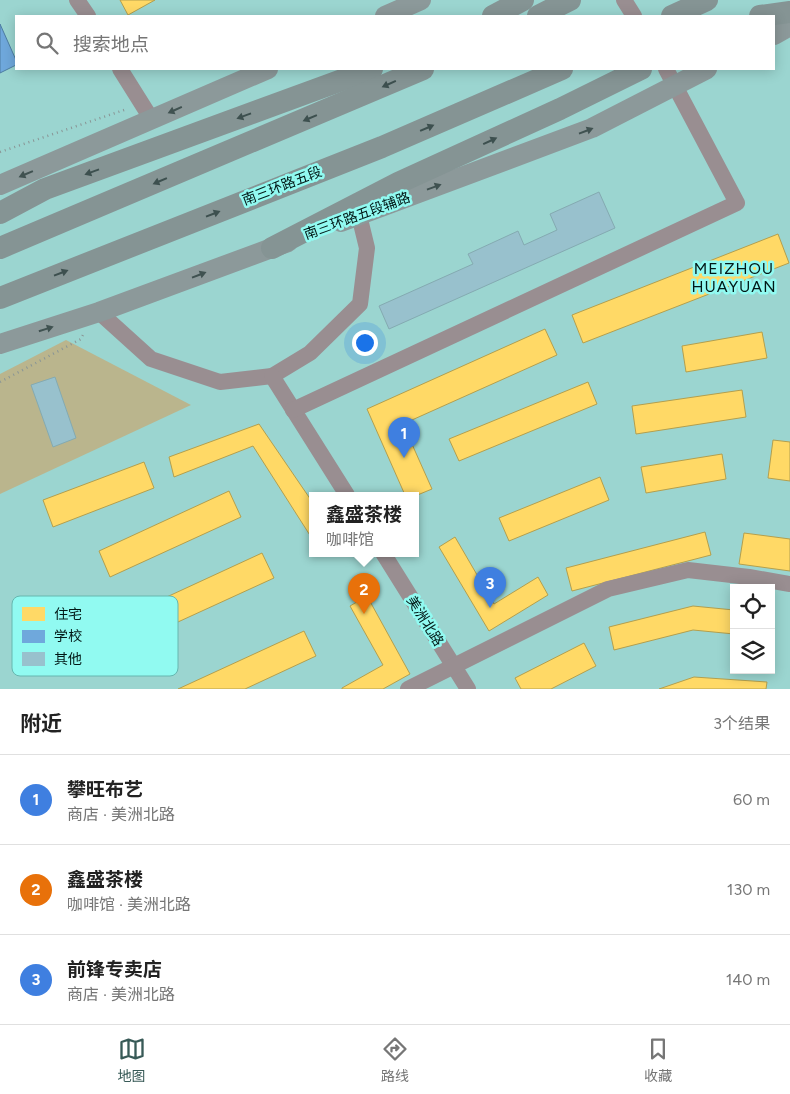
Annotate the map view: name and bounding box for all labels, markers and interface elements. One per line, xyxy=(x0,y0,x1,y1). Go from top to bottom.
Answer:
search box xyxy=(15,15,775,70)
icon: search xyxy=(33,29,61,57)
text: 搜索地点 xyxy=(73,33,149,56)
one-way arrow xyxy=(382,80,396,88)
one-way arrow xyxy=(168,106,182,114)
one-way arrow xyxy=(237,113,252,120)
one-way arrow xyxy=(303,114,317,122)
one-way arrow xyxy=(420,123,434,131)
one-way arrow xyxy=(579,126,593,134)
one-way arrow xyxy=(483,136,497,144)
street label: 南三环路五段 xyxy=(240,163,324,209)
one-way arrow xyxy=(84,168,99,176)
one-way arrow xyxy=(19,170,33,178)
one-way arrow xyxy=(153,177,167,185)
one-way arrow xyxy=(426,183,441,190)
street label: 南三环路五段辅路 xyxy=(301,189,413,243)
one-way arrow xyxy=(205,209,220,217)
district label: MEIZHOU HUAYUAN xyxy=(691,259,777,296)
one-way arrow xyxy=(54,269,69,277)
one-way arrow xyxy=(192,271,207,278)
one-way arrow xyxy=(39,325,54,333)
your location xyxy=(352,330,378,356)
pin: 1 xyxy=(388,417,420,458)
popup xyxy=(309,492,419,557)
text: 鑫盛茶楼 xyxy=(326,503,402,526)
text: 咖啡馆 xyxy=(326,530,374,549)
pin: 3 xyxy=(474,567,506,608)
pin: 2 xyxy=(348,573,380,614)
map controls xyxy=(730,584,775,674)
button: locate xyxy=(730,584,775,629)
street label: 美洲北路 xyxy=(403,593,447,649)
legend xyxy=(12,596,178,676)
text: 住宅 xyxy=(54,606,82,623)
text: 学校 xyxy=(54,628,82,645)
button: layers xyxy=(730,629,775,674)
text: 其他 xyxy=(54,651,82,668)
text: 附近 xyxy=(20,711,62,736)
text: 3个结果 xyxy=(713,714,770,733)
text: 攀旺布艺 xyxy=(67,778,143,801)
text: 1 xyxy=(33,790,39,809)
text: 60 m xyxy=(733,790,770,809)
text: 商店 · 美洲北路 xyxy=(67,805,175,824)
text: 鑫盛茶楼 xyxy=(67,868,143,891)
text: 2 xyxy=(31,880,41,899)
text: 130 m xyxy=(727,880,770,899)
text: 咖啡馆 · 美洲北路 xyxy=(67,895,191,914)
text: 前锋专卖店 xyxy=(67,958,162,981)
text: 3 xyxy=(32,970,40,989)
text: 140 m xyxy=(726,970,770,989)
text: 商店 · 美洲北路 xyxy=(67,985,175,1004)
tab: 地图 xyxy=(118,1035,146,1085)
tab: 路线 xyxy=(381,1035,409,1085)
tab: 收藏 xyxy=(644,1035,672,1085)

